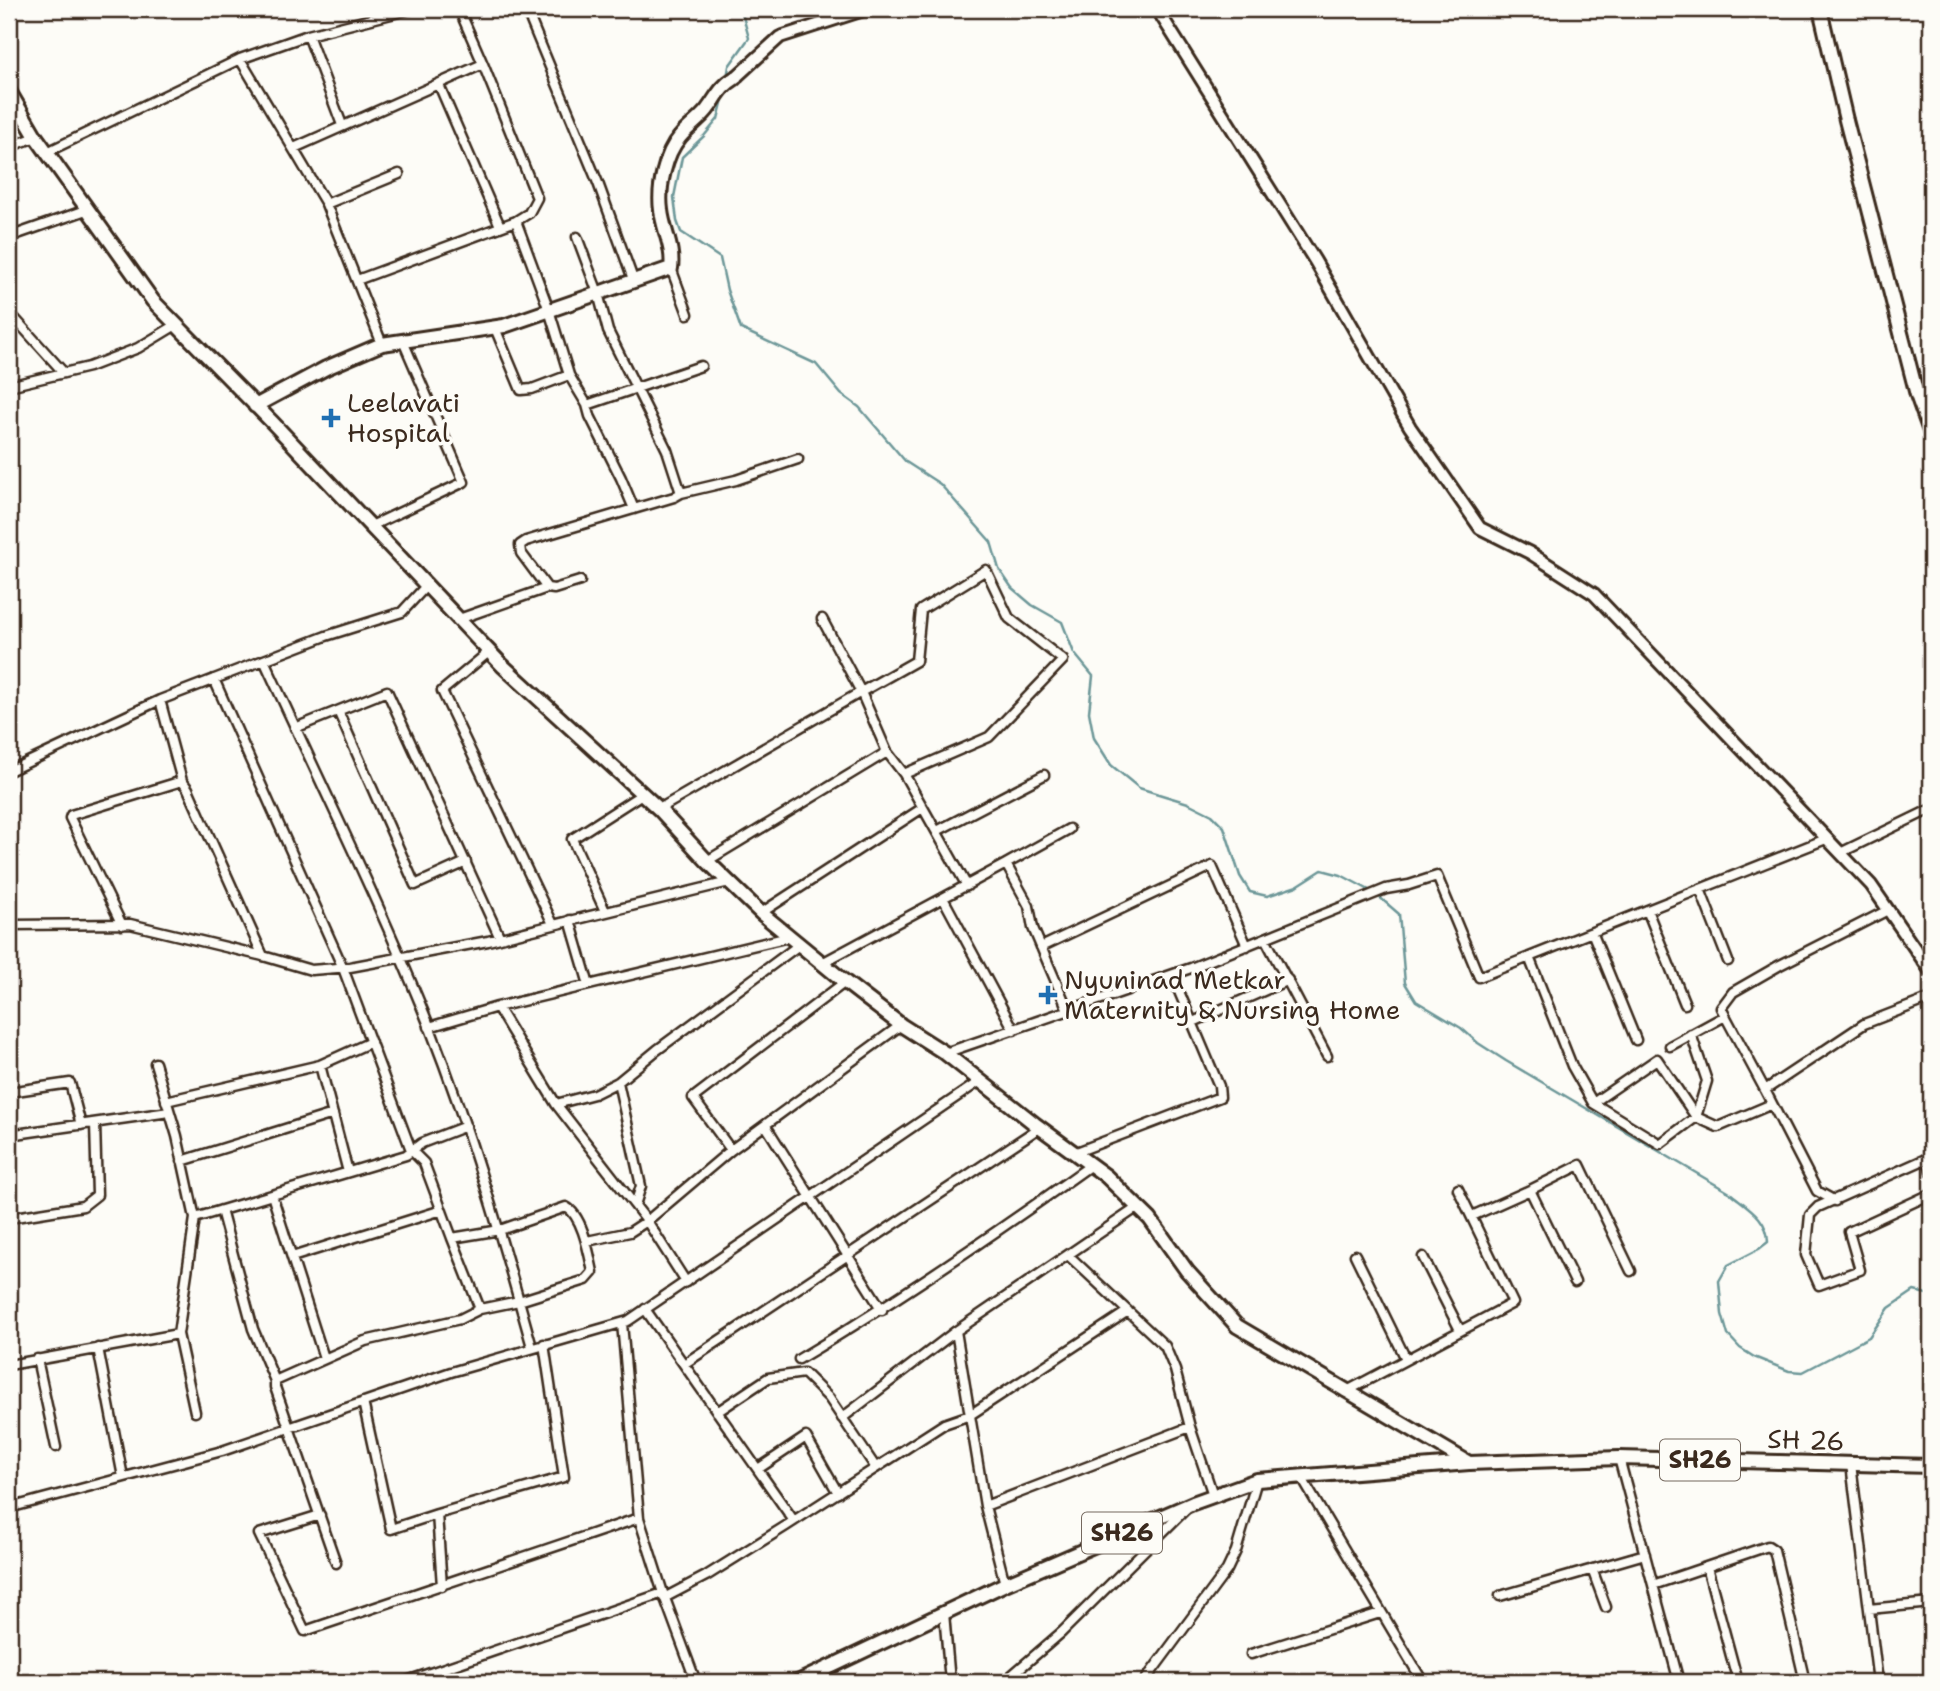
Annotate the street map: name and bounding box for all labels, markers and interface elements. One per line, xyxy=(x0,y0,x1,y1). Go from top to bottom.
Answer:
place label: Leelavati Hospital xyxy=(347,385,460,450)
marker: Leelavati Hospital xyxy=(321,408,341,428)
place label: Nyuninad Metkar Maternity & Nursing Home xyxy=(1064,962,1400,1027)
marker: Nyuninad Metkar Maternity & Nursing Home xyxy=(1038,985,1058,1005)
street label: SH 26 xyxy=(1767,1421,1845,1458)
road number: SH26 xyxy=(1660,1440,1740,1480)
road number: SH26 xyxy=(1082,1512,1162,1554)

